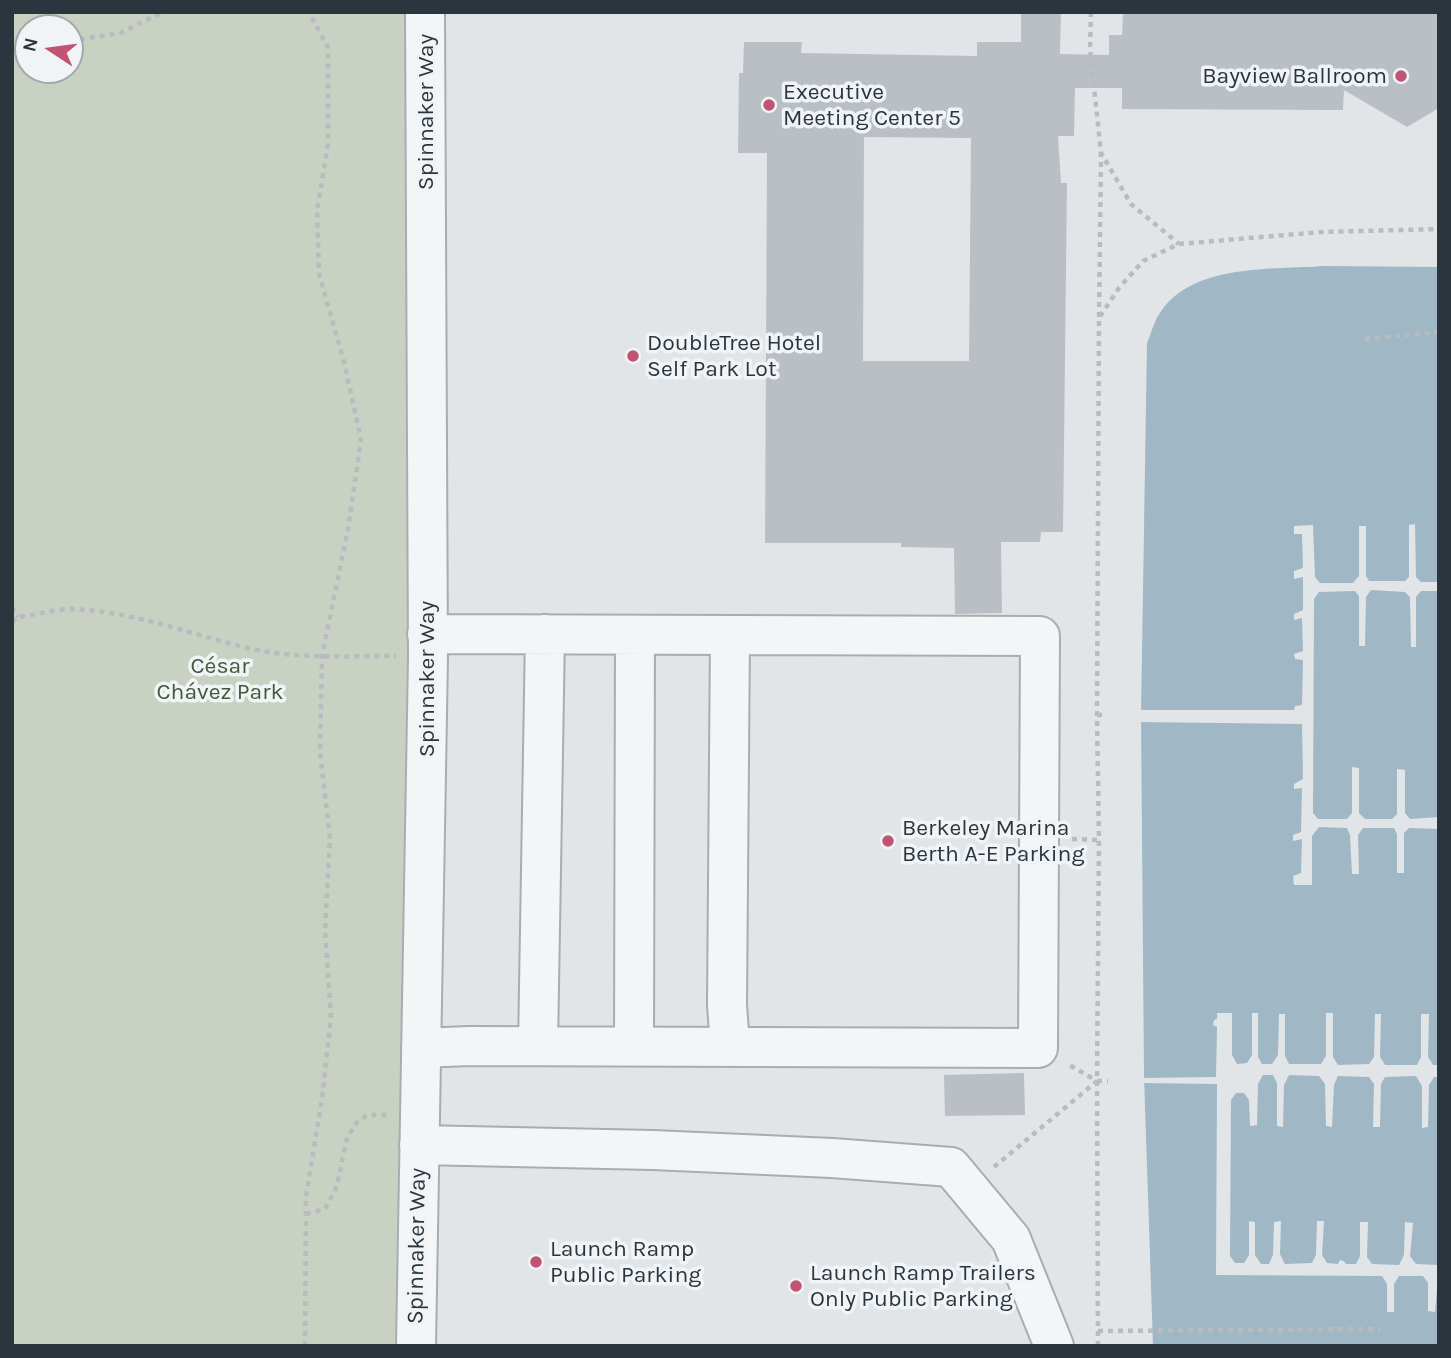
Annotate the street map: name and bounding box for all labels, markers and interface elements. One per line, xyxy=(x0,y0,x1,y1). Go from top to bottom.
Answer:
north arrow xyxy=(14,14,84,84)
street label: Spinnaker Way xyxy=(412,34,440,190)
text: N xyxy=(18,36,43,54)
place label: Bayview Ballroom xyxy=(1202,62,1387,90)
marker: Bayview Ballroom xyxy=(1393,68,1409,84)
place label: Executive Meeting Center 5 xyxy=(783,78,961,132)
marker: Executive Meeting Center 5 xyxy=(761,97,777,113)
place label: DoubleTree Hotel Self Park Lot xyxy=(647,329,821,383)
marker: DoubleTree Hotel Self Park Lot xyxy=(625,348,641,364)
street label: Spinnaker Way xyxy=(413,601,441,757)
park label: César Chávez Park xyxy=(156,652,284,706)
place label: Berkeley Marina Berth A-E Parking xyxy=(902,814,1084,868)
marker: Berkeley Marina Berth A-E Parking xyxy=(880,833,896,849)
street label: Spinnaker Way xyxy=(402,1168,432,1324)
place label: Launch Ramp Public Parking xyxy=(550,1235,701,1289)
marker: Launch Ramp Public Parking xyxy=(528,1254,544,1270)
place label: Launch Ramp Trailers Only Public Parking xyxy=(810,1259,1036,1313)
marker: Launch Ramp Trailers Only Public Parking xyxy=(788,1278,804,1294)

